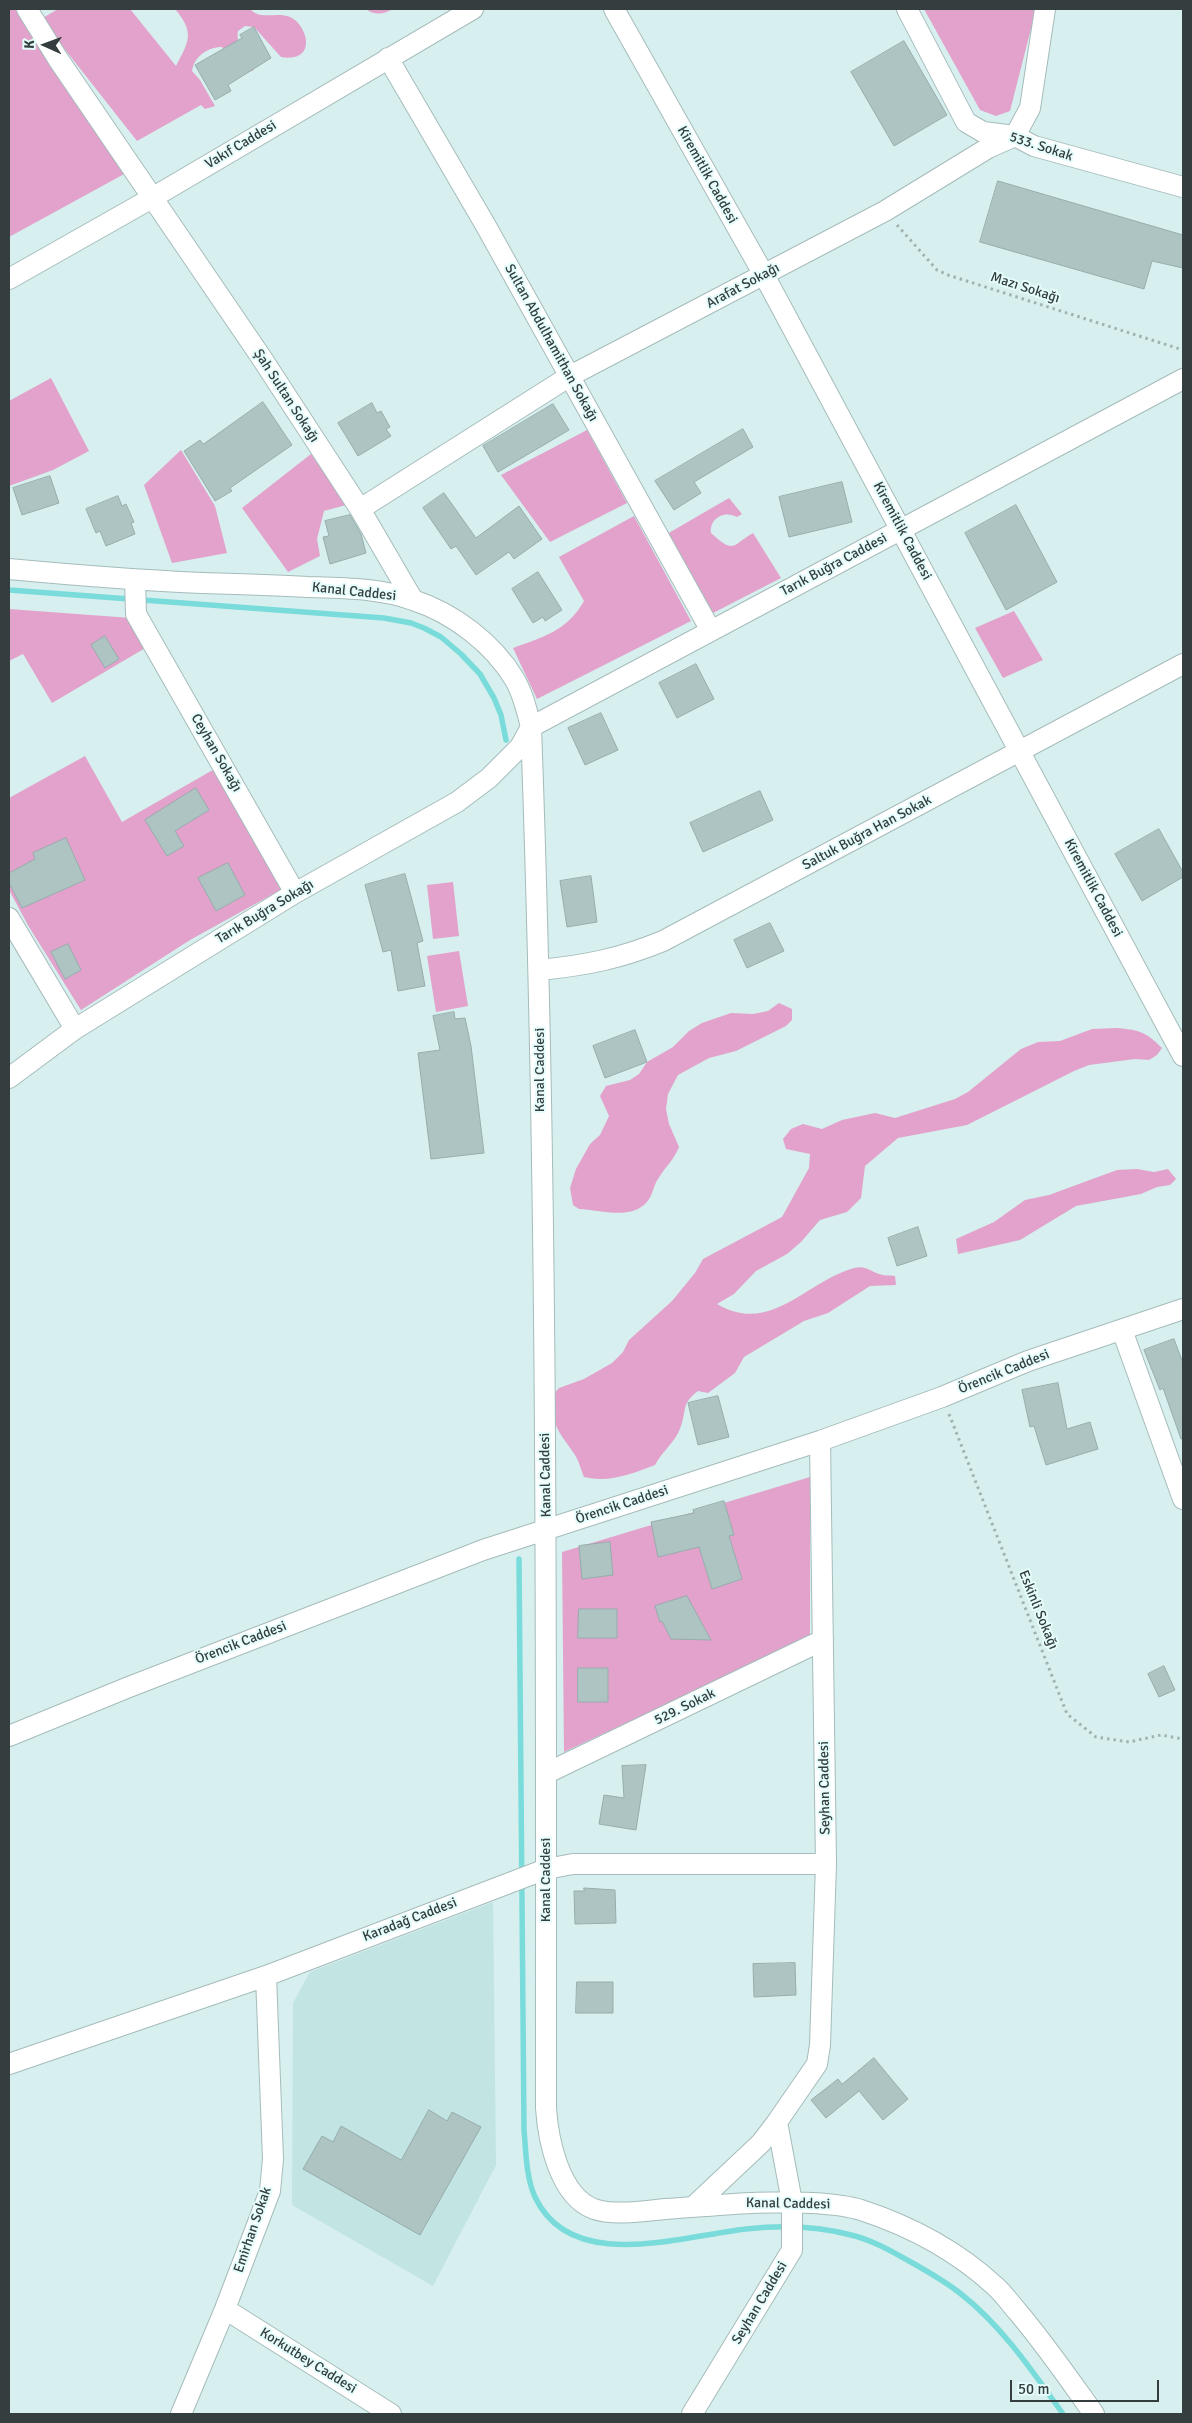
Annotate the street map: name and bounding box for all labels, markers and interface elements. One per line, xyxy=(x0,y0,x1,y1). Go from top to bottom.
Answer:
north arrow xyxy=(20,20,70,70)
text: K xyxy=(21,40,38,49)
street label: Vakıf Caddesi xyxy=(202,117,280,173)
street label: Kiremitlik Caddesi xyxy=(673,123,741,227)
street label: 533. Sokak xyxy=(1007,129,1075,165)
street label: Arafat Sokağı xyxy=(703,260,783,312)
street label: Sultan Abdulhamithan Sokağı xyxy=(501,261,601,425)
street label: Mazı Sokağı xyxy=(988,269,1062,307)
street label: Şah Sultan Sokağı xyxy=(250,346,322,446)
street label: Kiremitlik Caddesi xyxy=(869,479,935,583)
street label: Tarık Buğra Caddesi xyxy=(778,530,890,600)
street label: Kanal Caddesi xyxy=(311,579,397,605)
street label: Ceyhan Sokağı xyxy=(187,711,245,795)
street label: Saltuk Buğra Han Sokak xyxy=(800,792,934,874)
street label: Kiremitlik Caddesi xyxy=(1060,836,1126,940)
street label: Tarık Buğra Sokağı xyxy=(213,876,317,948)
street label: Kanal Caddesi xyxy=(532,1028,548,1112)
street label: Örencik Caddesi xyxy=(956,1346,1052,1398)
street label: Kanal Caddesi xyxy=(537,1433,555,1517)
street label: Örencik Caddesi xyxy=(573,1482,671,1528)
street label: Eskinli Sokağı xyxy=(1015,1568,1061,1652)
street label: Örencik Caddesi xyxy=(193,1618,289,1668)
street label: 529. Sokak xyxy=(652,1685,718,1729)
street label: Seyhan Caddesi xyxy=(816,1741,834,1835)
street label: Kanal Caddesi xyxy=(538,1838,554,1922)
street label: Karadağ Caddesi xyxy=(360,1894,460,1946)
street label: Emirhan Sokak xyxy=(230,2185,276,2275)
street label: Kanal Caddesi xyxy=(746,2195,830,2213)
street label: Seyhan Caddesi xyxy=(729,2258,791,2348)
street label: Korkutbey Caddesi xyxy=(257,2324,359,2398)
scale bar xyxy=(1012,2370,1161,2402)
text: 50 m xyxy=(1018,2380,1049,2398)

